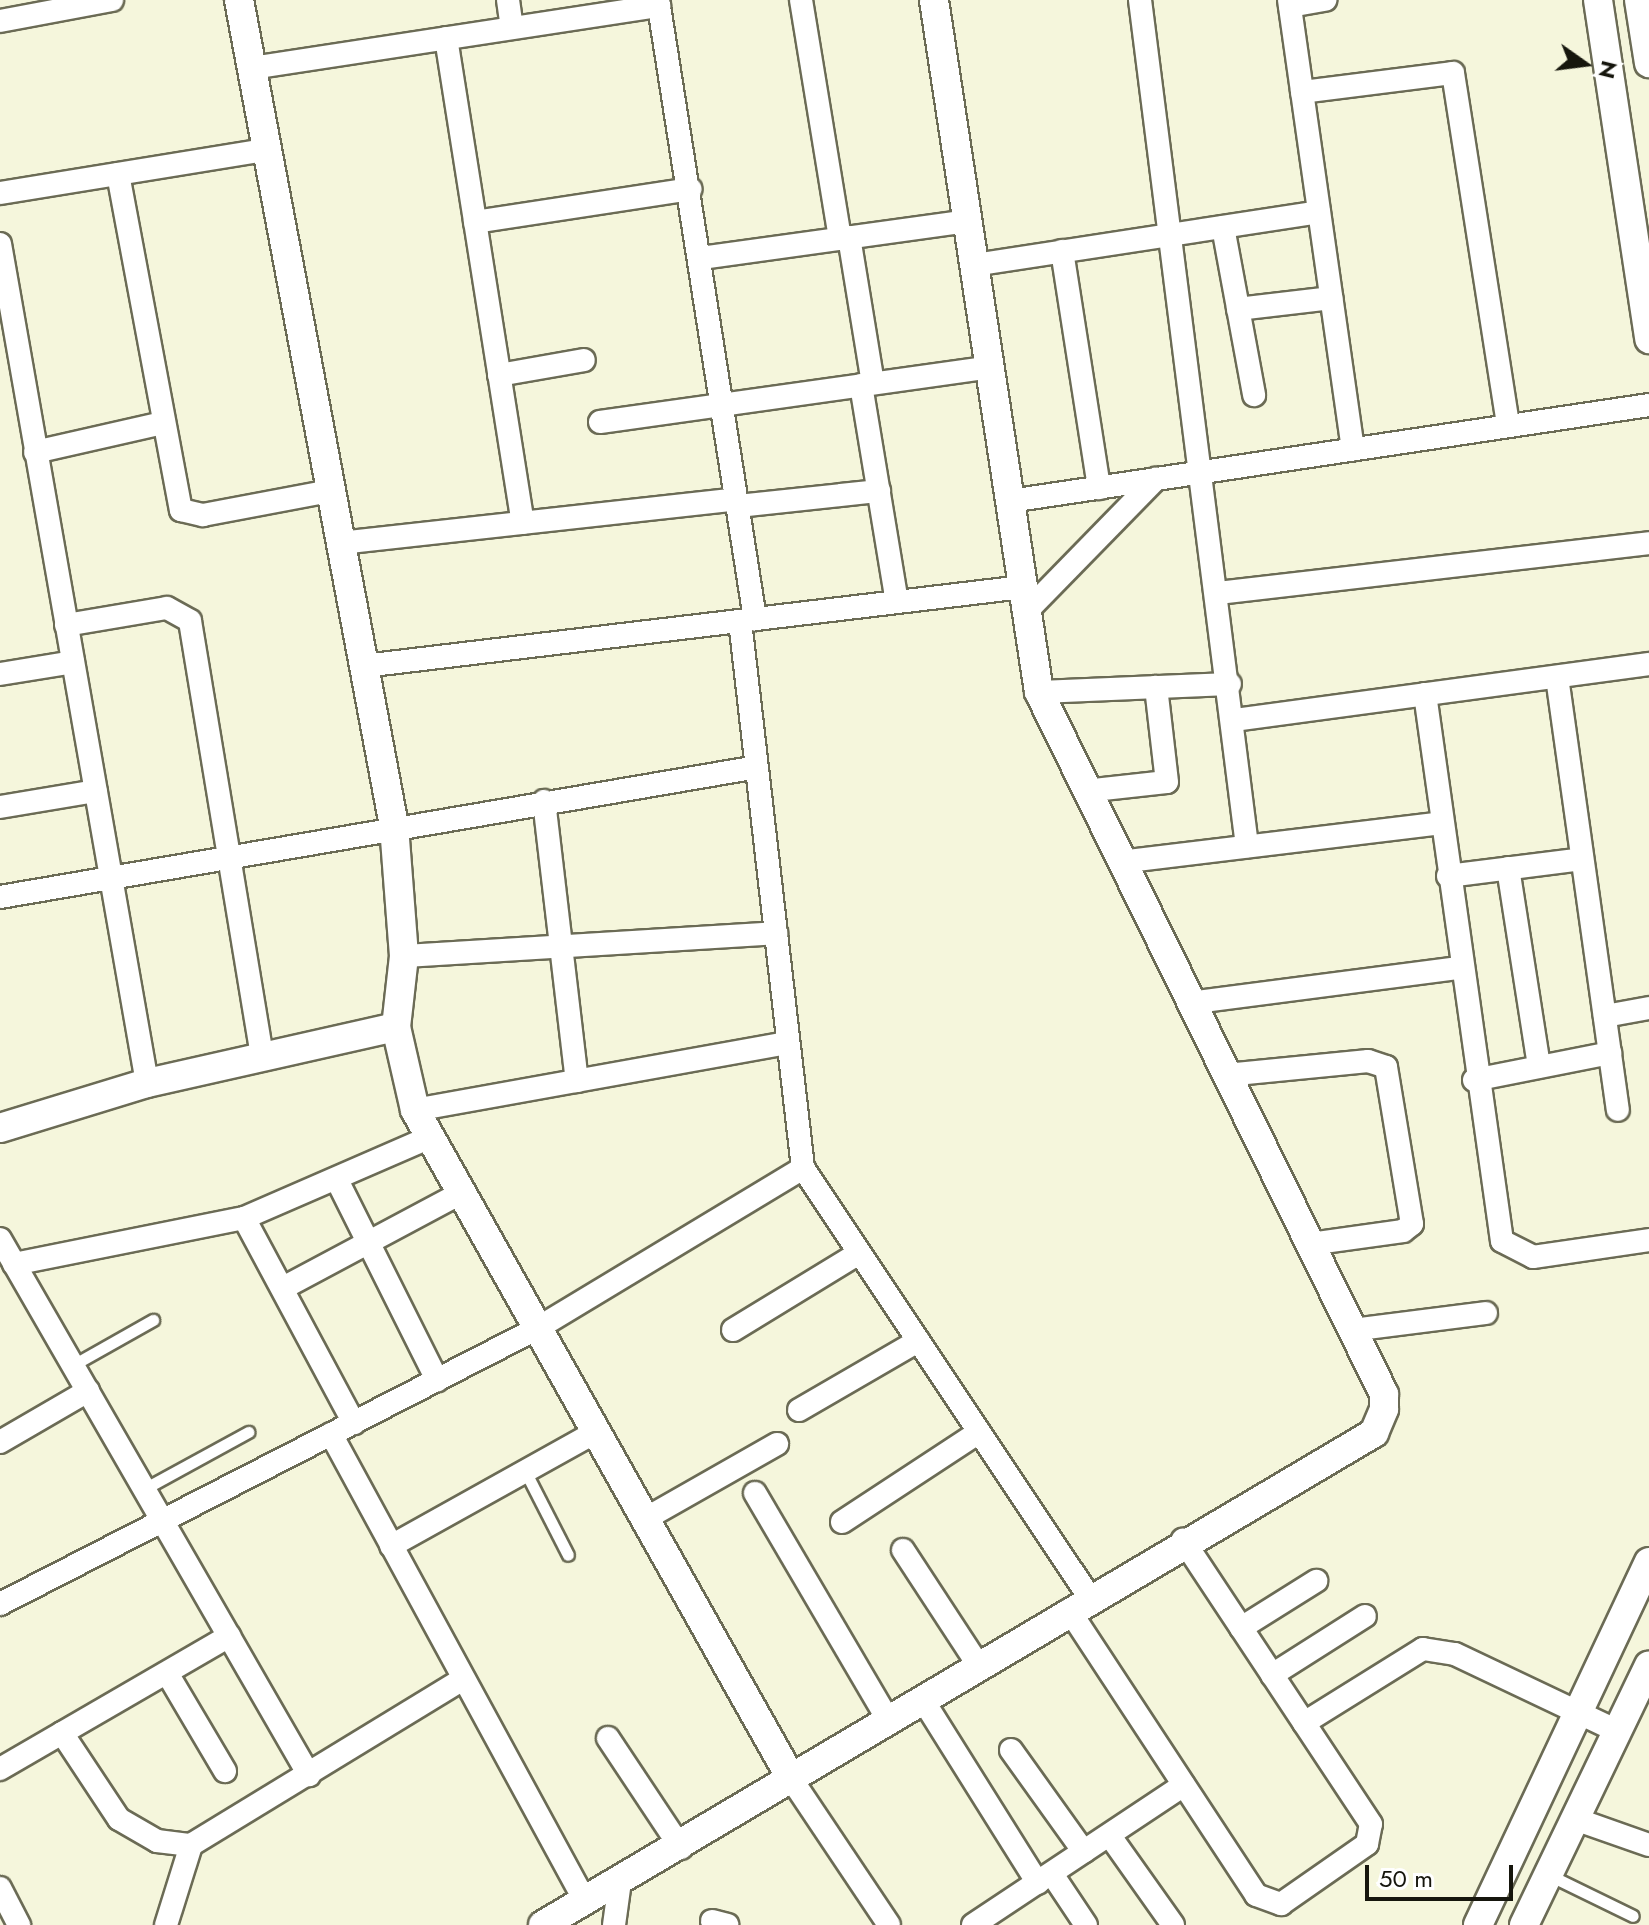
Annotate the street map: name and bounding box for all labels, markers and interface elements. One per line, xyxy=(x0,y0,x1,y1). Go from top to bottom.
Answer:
north arrow xyxy=(1545,24,1625,104)
text: N xyxy=(1591,57,1626,82)
scale bar xyxy=(1369,1849,1517,1899)
text: 50 m xyxy=(1379,1861,1433,1896)

